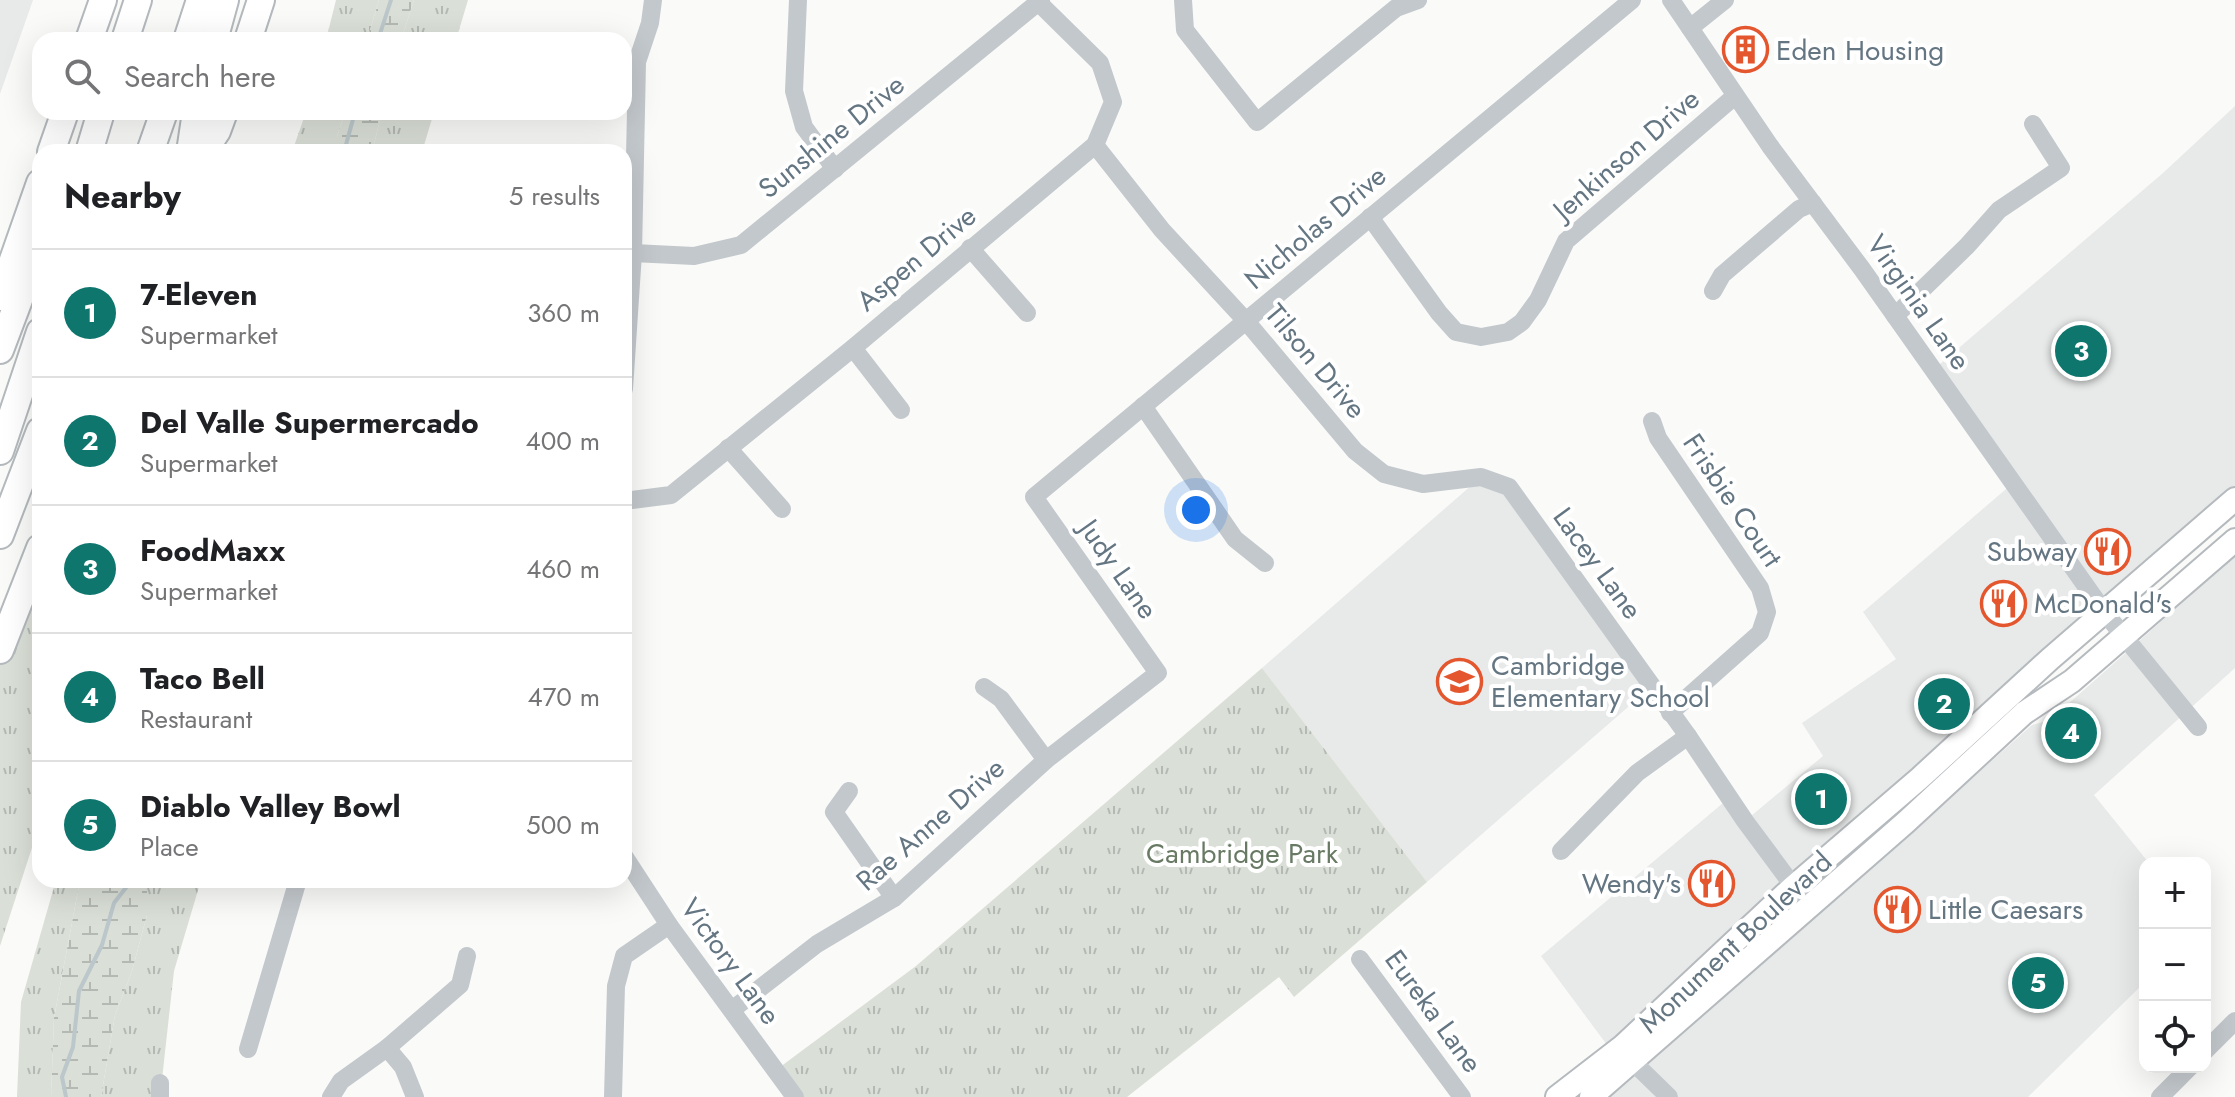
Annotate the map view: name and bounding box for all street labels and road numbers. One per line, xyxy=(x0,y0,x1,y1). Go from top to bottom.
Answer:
street label: Sunshine Drive xyxy=(749,65,913,208)
street label: Jenkinson Drive xyxy=(1541,79,1708,232)
street label: Nicholas Drive xyxy=(1235,156,1395,299)
street label: Aspen Drive xyxy=(847,196,985,321)
street label: Virginia Lane xyxy=(1857,226,1980,378)
street label: Tilson Drive xyxy=(1255,295,1376,428)
street label: Frisbie Court xyxy=(1673,425,1793,575)
street label: Lacey Lane xyxy=(1543,499,1652,628)
street label: Judy Lane xyxy=(1067,508,1168,627)
street label: Rae Anne Drive xyxy=(847,748,1014,901)
street label: Monument Boulevard xyxy=(1630,842,1841,1043)
street label: Victory Lane xyxy=(671,890,791,1033)
street label: Eureka Lane xyxy=(1375,941,1492,1081)

